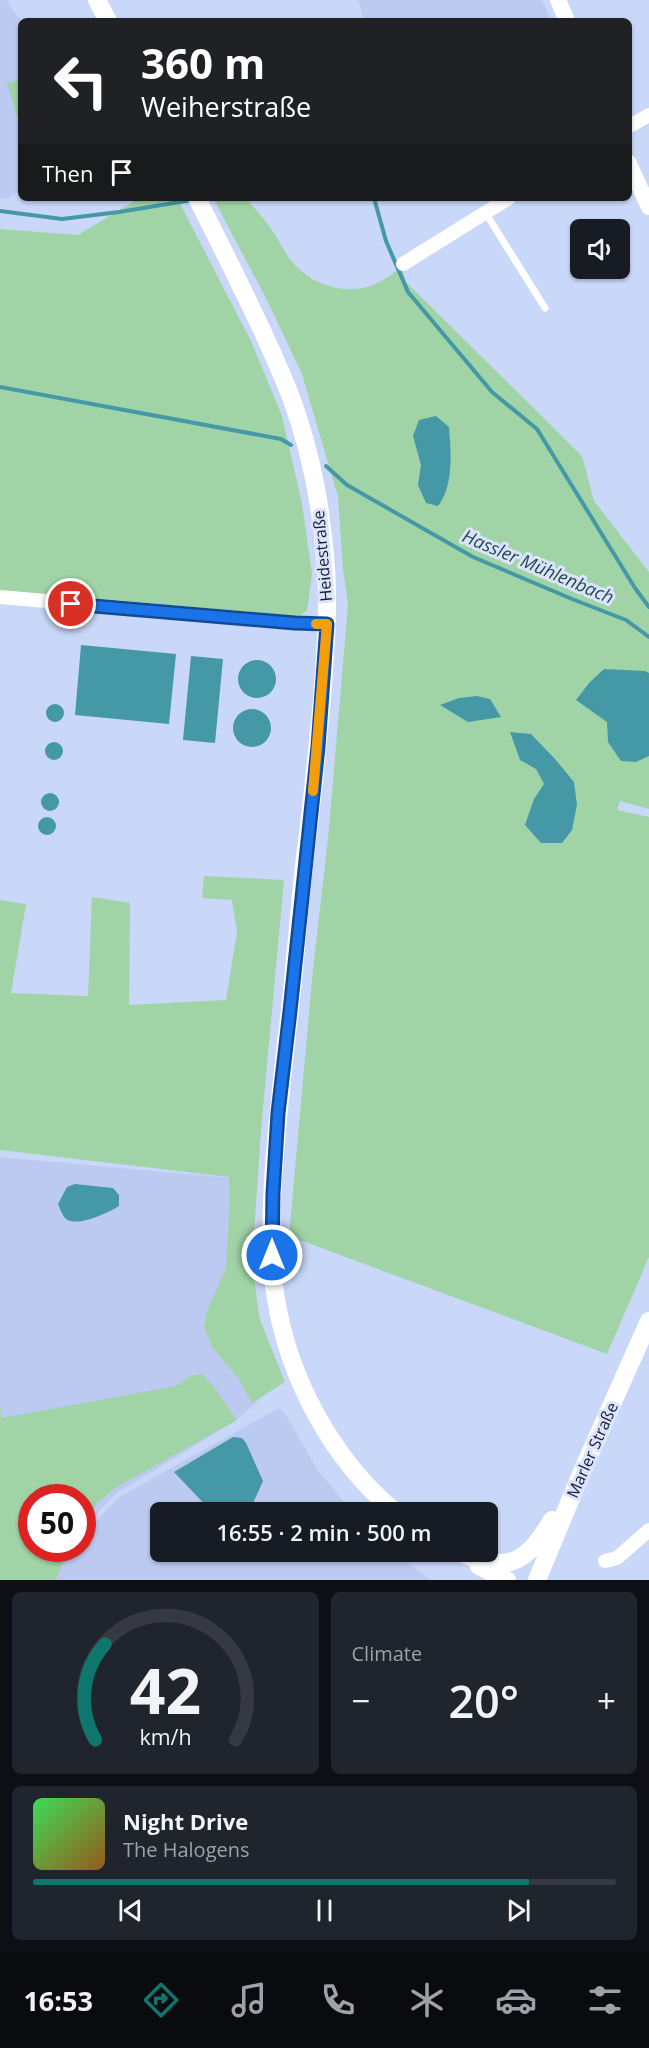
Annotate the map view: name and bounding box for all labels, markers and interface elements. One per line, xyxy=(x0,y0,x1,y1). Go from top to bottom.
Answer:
text: 360 m xyxy=(141,34,265,91)
icon: left xyxy=(42,42,120,120)
text: Weiherstraße xyxy=(141,88,311,125)
icon: arrive xyxy=(105,156,138,189)
text: Then xyxy=(42,158,93,188)
map controls xyxy=(570,219,630,279)
button: sound xyxy=(570,219,630,279)
street label: Heidestraße xyxy=(307,510,337,602)
water label: Hassler Mühlenbach xyxy=(459,523,618,609)
pin xyxy=(45,578,96,629)
icon: arrive xyxy=(54,587,87,620)
position arrow xyxy=(240,1223,304,1287)
street label: Marler Straße xyxy=(561,1399,623,1501)
speed limit sign: 50 xyxy=(18,1484,96,1562)
text: 16:55 · 2 min · 500 m xyxy=(216,1517,432,1547)
text: Climate xyxy=(352,1640,422,1667)
text: 42 xyxy=(130,1647,201,1732)
text: 20° xyxy=(448,1670,519,1731)
text: − xyxy=(352,1678,370,1723)
text: + xyxy=(597,1678,616,1723)
text: km/h xyxy=(139,1722,191,1751)
text: Night Drive xyxy=(123,1806,248,1836)
text: The Halogens xyxy=(123,1836,250,1863)
icon: previous xyxy=(114,1894,147,1927)
icon: pause xyxy=(308,1894,341,1927)
icon: next xyxy=(502,1894,535,1927)
icon: directions xyxy=(140,1979,182,2021)
icon: music xyxy=(228,1979,270,2021)
icon: phone xyxy=(317,1979,359,2021)
icon: climate xyxy=(406,1979,448,2021)
icon: car xyxy=(495,1979,537,2021)
icon: filters xyxy=(584,1979,626,2021)
text: 16:53 xyxy=(23,1982,93,2019)

